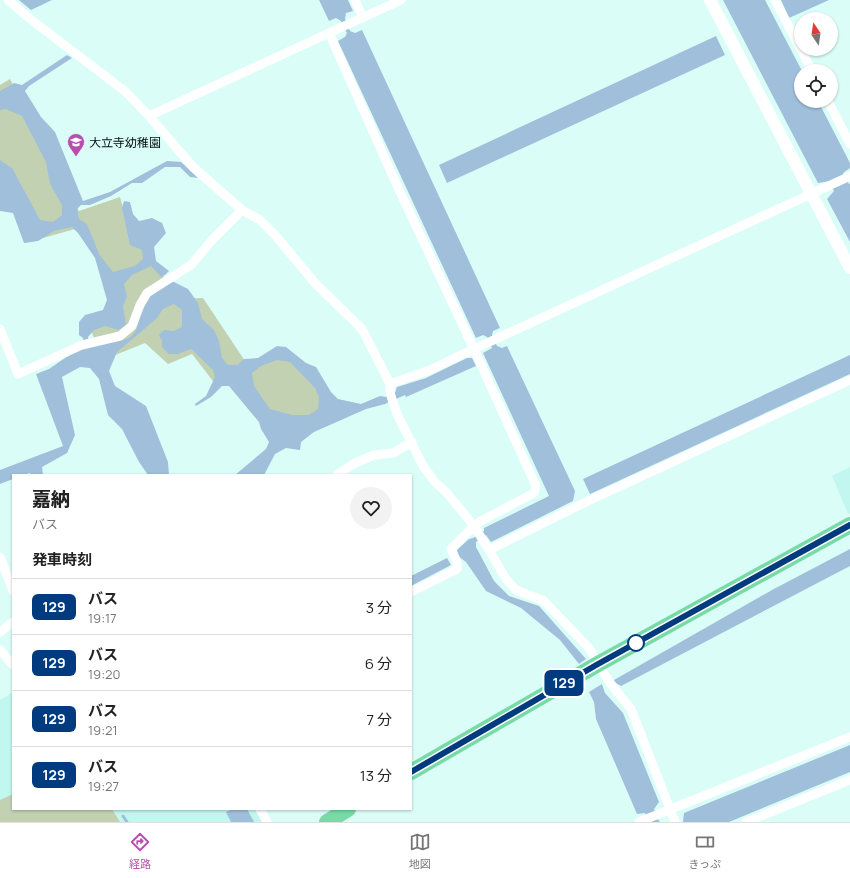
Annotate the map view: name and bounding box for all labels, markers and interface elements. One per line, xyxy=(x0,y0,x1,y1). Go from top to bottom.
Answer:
north arrow xyxy=(794,12,838,56)
map controls xyxy=(794,12,838,108)
button: locate xyxy=(794,64,838,108)
school or university icon: 大立寺幼稚園 xyxy=(66,132,86,157)
place label: 大立寺幼稚園 xyxy=(89,134,161,151)
text: 嘉納 xyxy=(32,486,70,512)
button: heart xyxy=(350,487,392,529)
text: バス xyxy=(32,515,58,533)
text: 発車時刻 xyxy=(32,549,92,570)
text: バス xyxy=(88,588,118,609)
text: 129 xyxy=(42,597,66,616)
text: 3 分 xyxy=(366,597,392,618)
text: 19:17 xyxy=(88,609,117,627)
unlabelled marker xyxy=(627,634,645,652)
text: バス xyxy=(88,644,118,665)
text: 129 xyxy=(42,653,66,672)
text: 6 分 xyxy=(365,653,392,674)
text: 19:20 xyxy=(88,665,120,683)
line badge: 129 xyxy=(541,670,587,696)
text: 129 xyxy=(552,673,576,692)
text: バス xyxy=(88,700,118,721)
text: 129 xyxy=(42,709,66,728)
text: 7 分 xyxy=(366,709,392,730)
text: 19:21 xyxy=(88,721,118,739)
text: バス xyxy=(88,756,118,777)
text: 129 xyxy=(42,765,66,784)
text: 13 分 xyxy=(360,765,392,786)
text: 19:27 xyxy=(88,777,119,795)
tab: 経路 xyxy=(129,831,151,871)
tab: 地図 xyxy=(409,831,431,871)
tab: きっぷ xyxy=(689,831,721,871)

